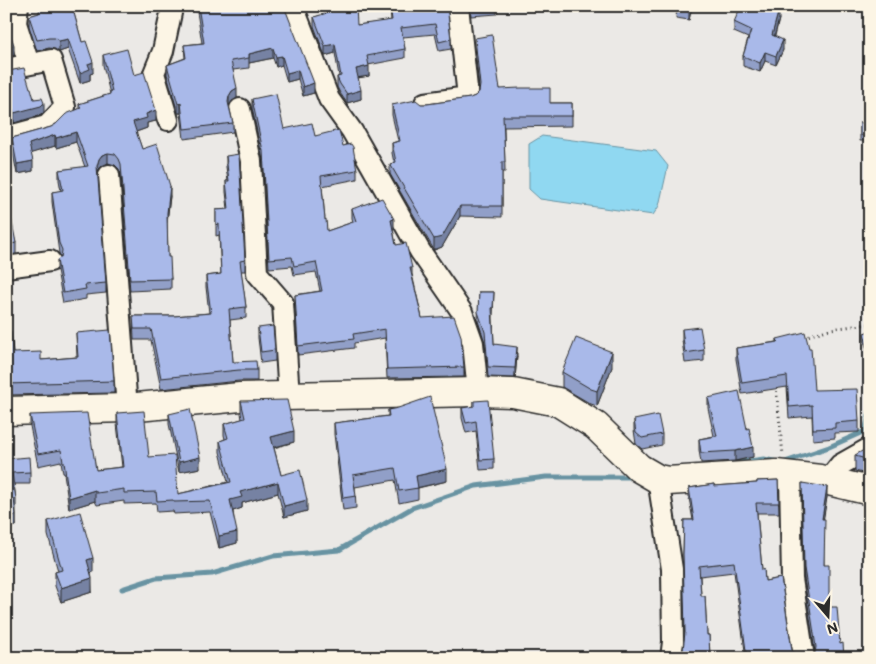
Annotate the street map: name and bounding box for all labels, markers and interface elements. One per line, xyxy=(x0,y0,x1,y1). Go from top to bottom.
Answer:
north arrow xyxy=(804,592,854,642)
text: N xyxy=(824,618,841,639)

